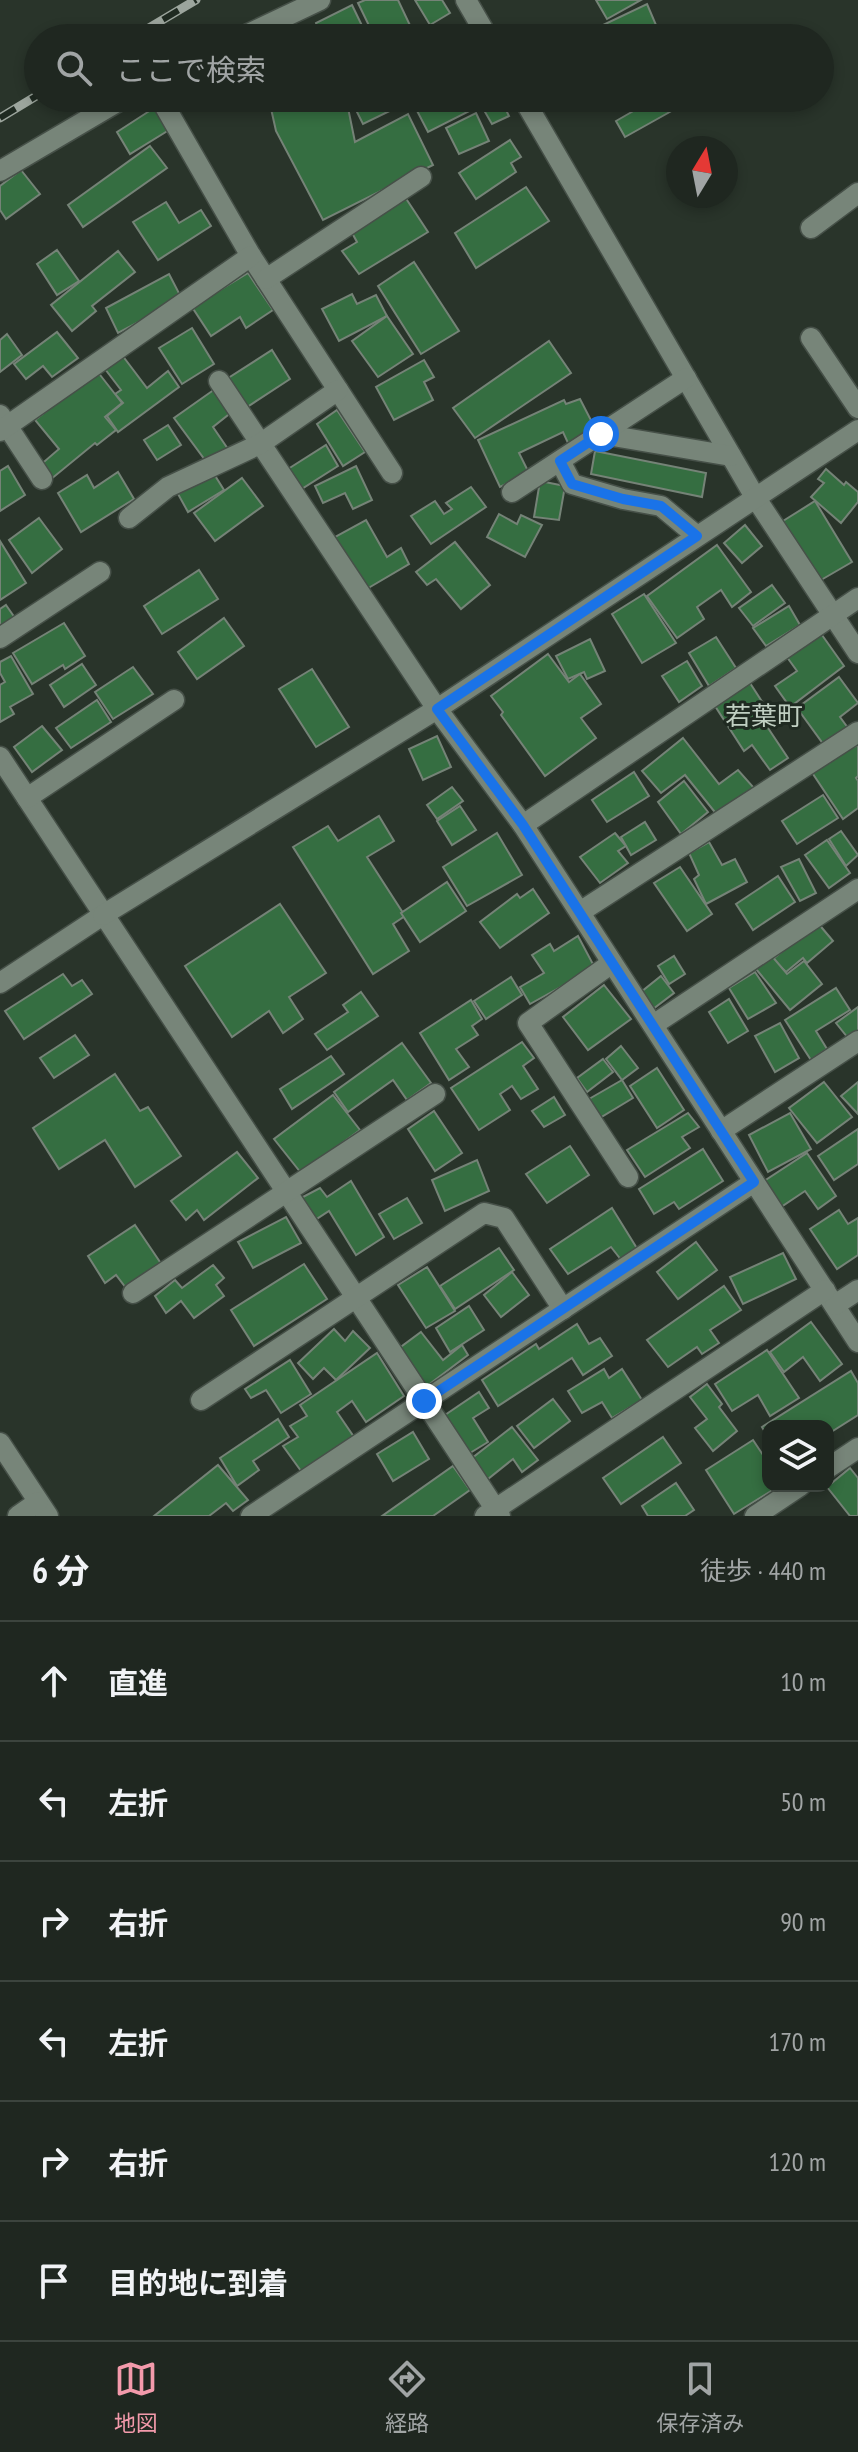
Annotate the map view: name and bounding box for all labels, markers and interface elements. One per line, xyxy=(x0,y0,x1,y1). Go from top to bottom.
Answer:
search box xyxy=(24,24,834,112)
icon: search xyxy=(52,46,96,90)
text: ここで検索 xyxy=(116,50,266,89)
north arrow xyxy=(666,136,738,208)
route start xyxy=(583,416,619,452)
district label: 若葉町 xyxy=(725,699,803,732)
route end xyxy=(406,1383,442,1419)
map controls xyxy=(762,1420,834,1492)
button: layers xyxy=(762,1420,834,1492)
text: 6 分 xyxy=(32,1548,89,1592)
text: 徒歩 · 440 m xyxy=(700,1554,826,1587)
icon: ahead xyxy=(32,1659,76,1703)
text: 直進 xyxy=(108,1663,168,1702)
text: 10 m xyxy=(780,1665,826,1698)
icon: left xyxy=(32,1779,76,1823)
text: 左折 xyxy=(108,1783,168,1822)
text: 50 m xyxy=(780,1785,826,1818)
icon: right xyxy=(32,1899,76,1943)
text: 右折 xyxy=(108,1903,168,1942)
text: 90 m xyxy=(780,1905,826,1938)
icon: left xyxy=(32,2019,76,2063)
text: 左折 xyxy=(108,2023,168,2062)
text: 170 m xyxy=(768,2025,826,2058)
icon: right xyxy=(32,2139,76,2183)
text: 右折 xyxy=(108,2143,168,2182)
text: 120 m xyxy=(768,2145,826,2178)
icon: arrive xyxy=(32,2259,76,2303)
text: 目的地に到着 xyxy=(108,2263,288,2302)
tab: 地図 xyxy=(114,2357,158,2437)
tab: 経路 xyxy=(385,2357,429,2437)
tab: 保存済み xyxy=(656,2357,744,2437)

